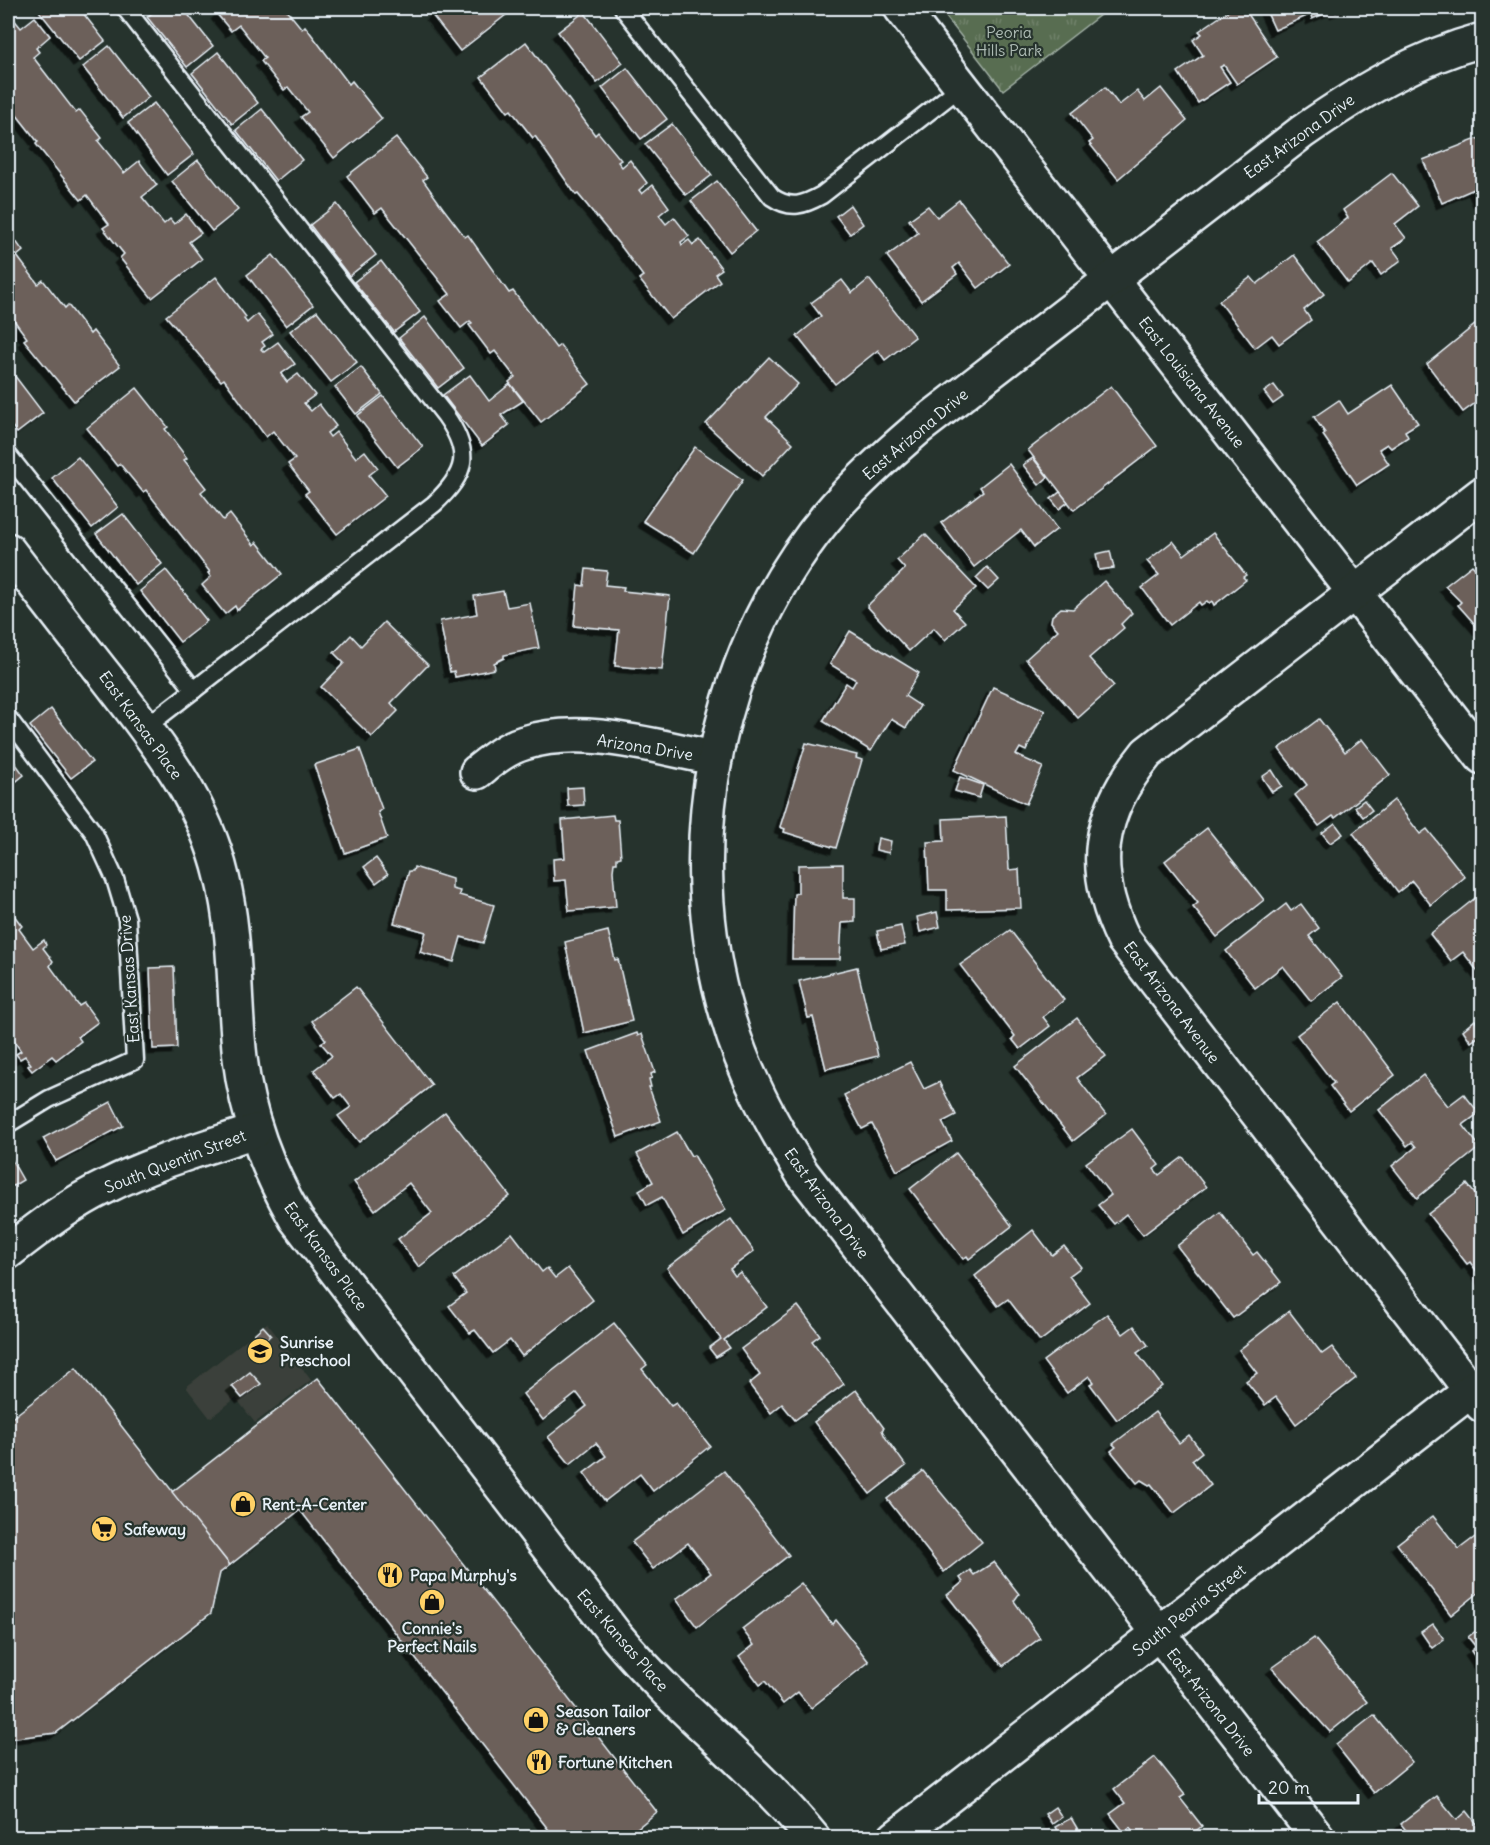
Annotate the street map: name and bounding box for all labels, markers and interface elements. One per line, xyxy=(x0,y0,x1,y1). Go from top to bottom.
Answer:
park label: Peoria Hills Park xyxy=(976,22,1042,60)
street label: East Arizona Drive xyxy=(1240,89,1358,183)
street label: East Louisiana Avenue xyxy=(1135,312,1249,452)
street label: East Arizona Drive xyxy=(858,384,972,484)
street label: East Kansas Place xyxy=(95,667,187,783)
street label: Arizona Drive xyxy=(596,730,694,764)
street label: East Kansas Drive xyxy=(115,914,143,1044)
street label: East Arizona Avenue xyxy=(1120,937,1224,1067)
street label: South Quentin Street xyxy=(102,1125,249,1197)
street label: East Arizona Drive xyxy=(780,1144,874,1262)
street label: East Kansas Place xyxy=(280,1198,372,1314)
place label: Sunrise Preschool xyxy=(280,1332,351,1370)
school or university icon: Sunrise Preschool xyxy=(245,1336,275,1366)
shop icon: Rent-A-Center xyxy=(228,1489,258,1519)
place label: Rent-A-Center xyxy=(262,1494,367,1514)
supermarket icon: Safeway xyxy=(89,1514,119,1544)
place label: Safeway xyxy=(124,1519,186,1540)
street label: South Peoria Street xyxy=(1128,1559,1250,1660)
restaurant icon: Papa Murphy's xyxy=(375,1560,405,1590)
place label: Papa Murphy's xyxy=(410,1565,517,1586)
street label: East Kansas Place xyxy=(573,1585,673,1695)
shop icon: Connie's Perfect Nails xyxy=(417,1587,447,1617)
place label: Connie's Perfect Nails xyxy=(387,1618,477,1656)
street label: East Arizona Drive xyxy=(1163,1644,1259,1760)
place label: Season Tailor & Cleaners xyxy=(556,1701,652,1739)
shop icon: Season Tailor & Cleaners xyxy=(521,1705,551,1735)
restaurant icon: Fortune Kitchen xyxy=(524,1747,554,1777)
place label: Fortune Kitchen xyxy=(558,1752,672,1772)
scale bar xyxy=(1259,1767,1358,1805)
text: 20 m xyxy=(1268,1776,1310,1799)

